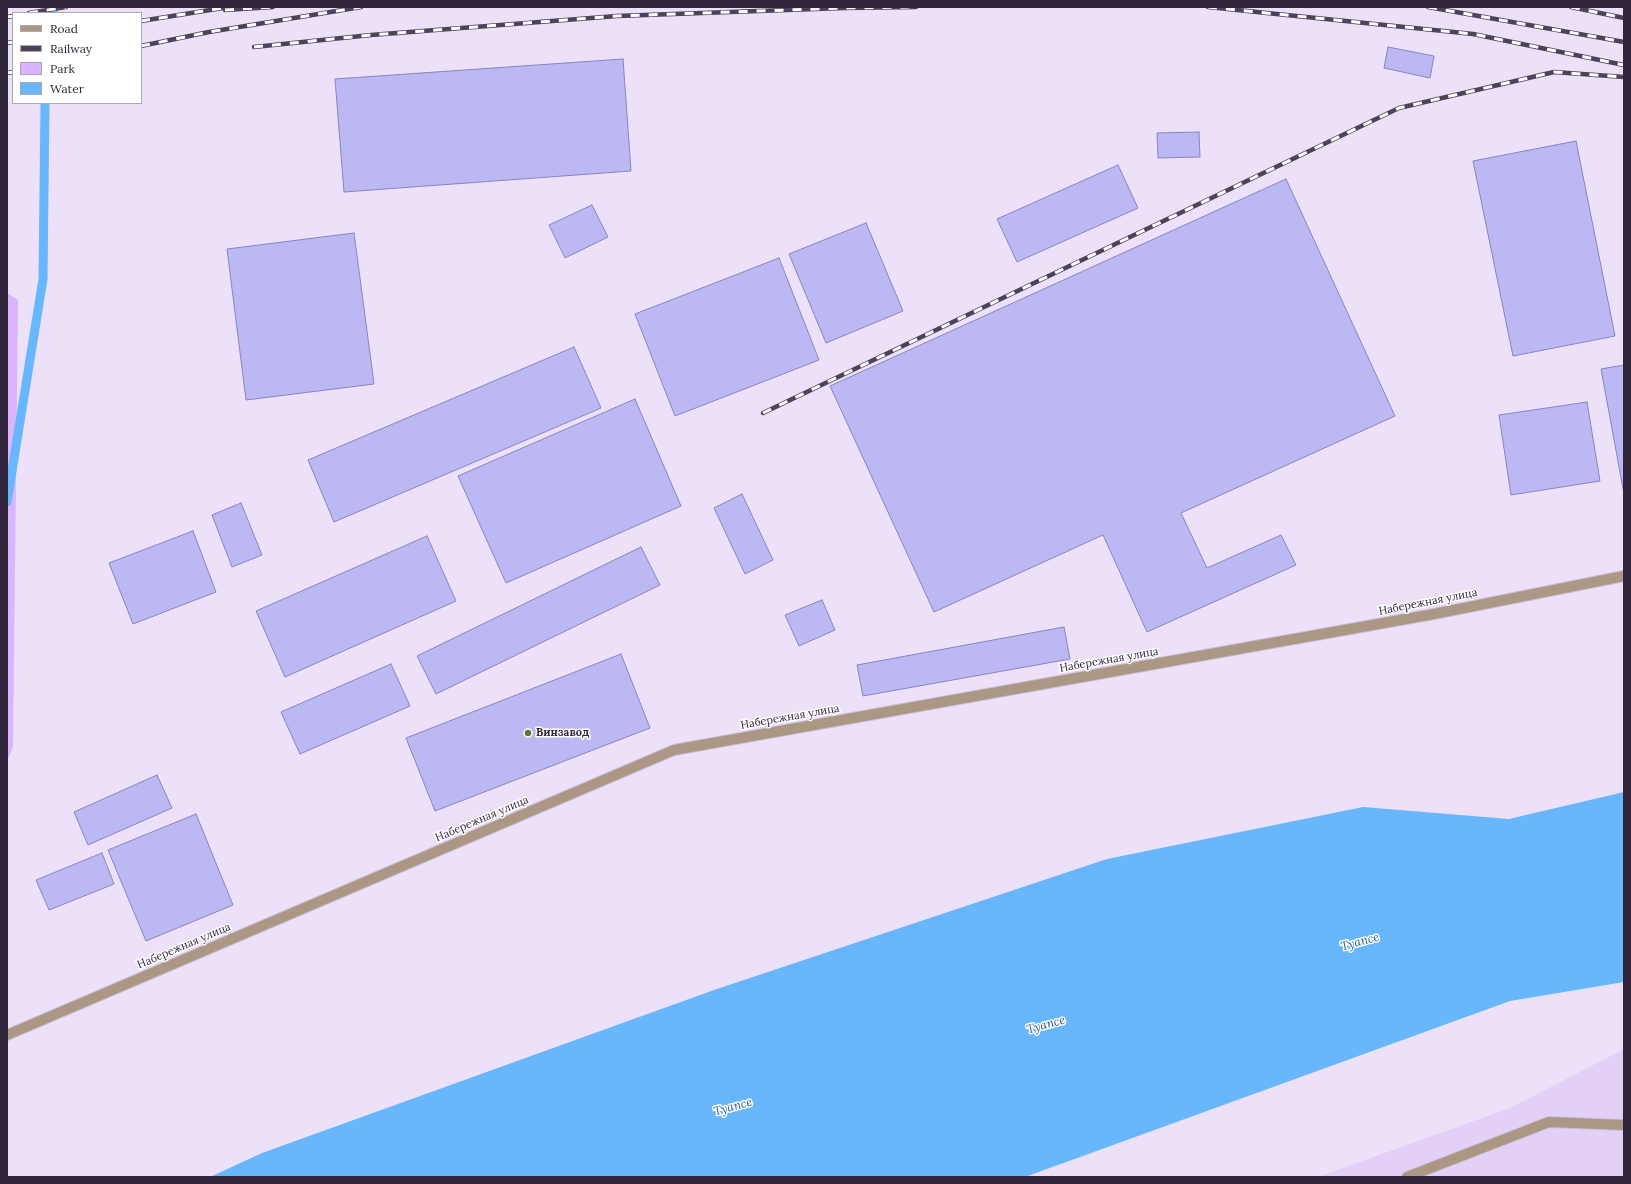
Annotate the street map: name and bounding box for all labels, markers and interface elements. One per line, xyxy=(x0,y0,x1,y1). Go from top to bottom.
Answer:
legend xyxy=(12,12,142,104)
text: Road xyxy=(50,21,78,36)
text: Railway xyxy=(50,41,92,56)
text: Park xyxy=(50,61,75,76)
text: Water xyxy=(50,81,84,96)
street label: Набережная улица xyxy=(1378,586,1478,618)
street label: Набережная улица xyxy=(1059,645,1159,675)
street label: Набережная улица xyxy=(740,702,840,732)
place label: Винзавод xyxy=(536,726,589,740)
marker: Винзавод xyxy=(523,728,533,738)
street label: Набережная улица xyxy=(433,793,531,845)
street label: Набережная улица xyxy=(135,920,233,972)
water label: Туапсе xyxy=(1339,930,1381,954)
water label: Туапсе xyxy=(1025,1013,1067,1037)
water label: Туапсе xyxy=(712,1095,754,1119)

